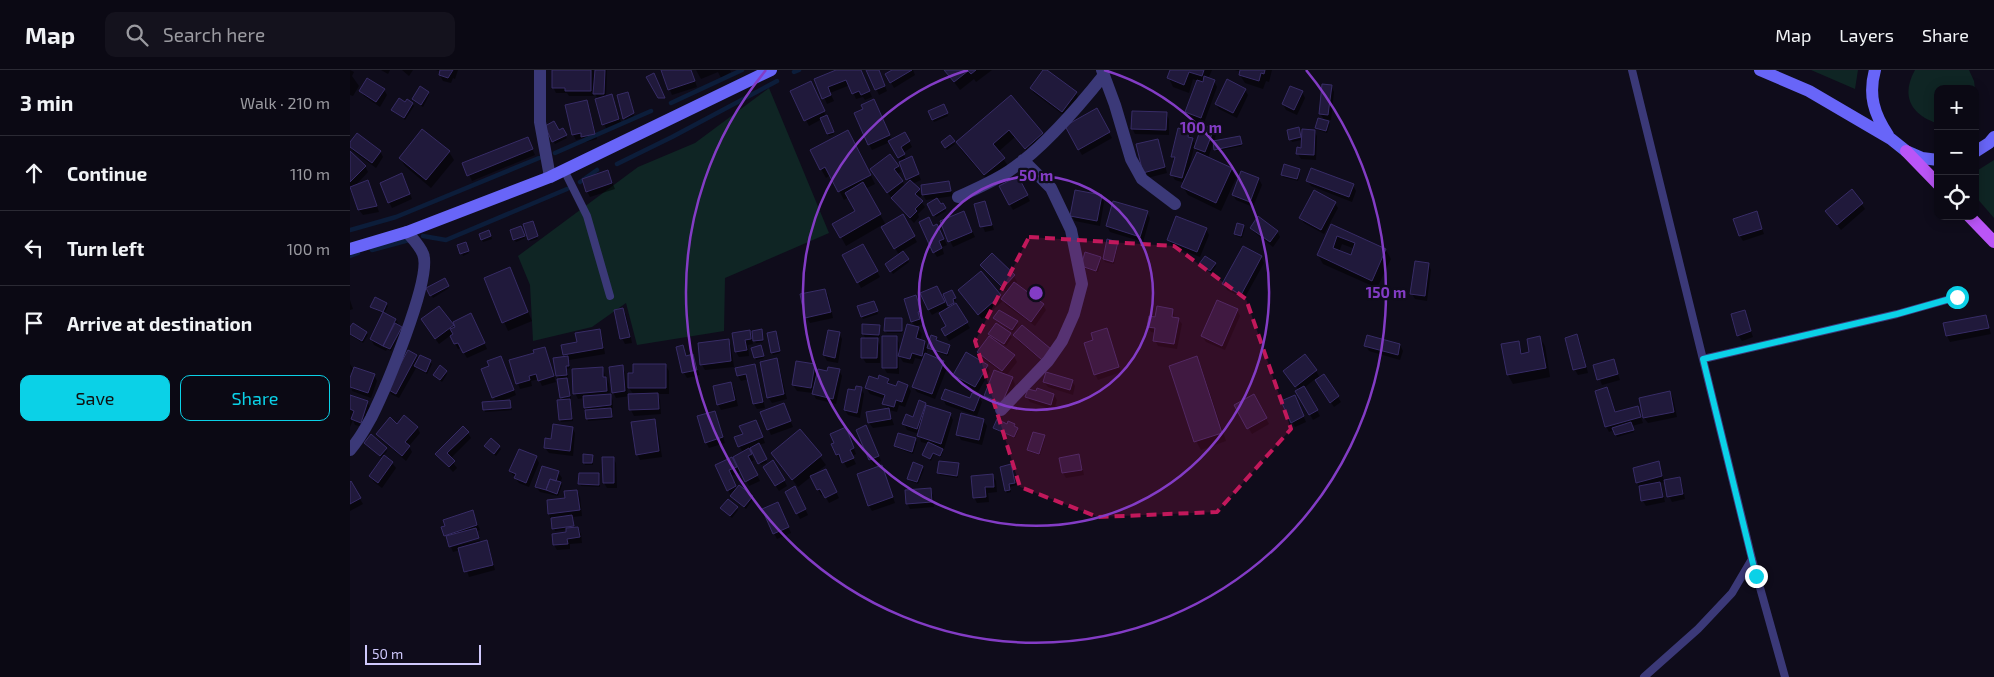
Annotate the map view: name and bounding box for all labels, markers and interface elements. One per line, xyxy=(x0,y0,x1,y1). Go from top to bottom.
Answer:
search box xyxy=(105,12,455,57)
text: Map xyxy=(25,20,75,49)
icon: search xyxy=(123,21,151,49)
text: Search here xyxy=(163,23,265,46)
text: Map xyxy=(1775,24,1811,46)
text: Layers xyxy=(1839,24,1894,46)
text: Share xyxy=(1922,24,1969,46)
map controls xyxy=(1934,85,1979,220)
button: + xyxy=(1934,85,1979,130)
text: 3 min xyxy=(20,90,73,115)
text: Walk · 210 m xyxy=(240,93,330,112)
text: 100 m xyxy=(1180,118,1222,136)
button: − xyxy=(1934,130,1979,175)
icon: ahead xyxy=(20,159,48,187)
text: Continue xyxy=(67,162,147,185)
text: 110 m xyxy=(290,164,330,183)
text: 50 m xyxy=(1019,166,1053,184)
button: locate xyxy=(1934,175,1979,220)
icon: left xyxy=(20,234,48,262)
text: Turn left xyxy=(67,237,144,260)
text: 100 m xyxy=(287,239,330,258)
text: 150 m xyxy=(1366,283,1406,301)
centre of rings xyxy=(1027,284,1045,302)
route start xyxy=(1946,286,1969,309)
icon: arrive xyxy=(20,309,48,337)
text: Arrive at destination xyxy=(67,312,252,335)
button: Save xyxy=(20,375,170,421)
button: Share xyxy=(180,375,330,421)
route end xyxy=(1745,565,1768,588)
scale bar xyxy=(365,642,481,665)
text: 50 m xyxy=(372,645,403,662)

